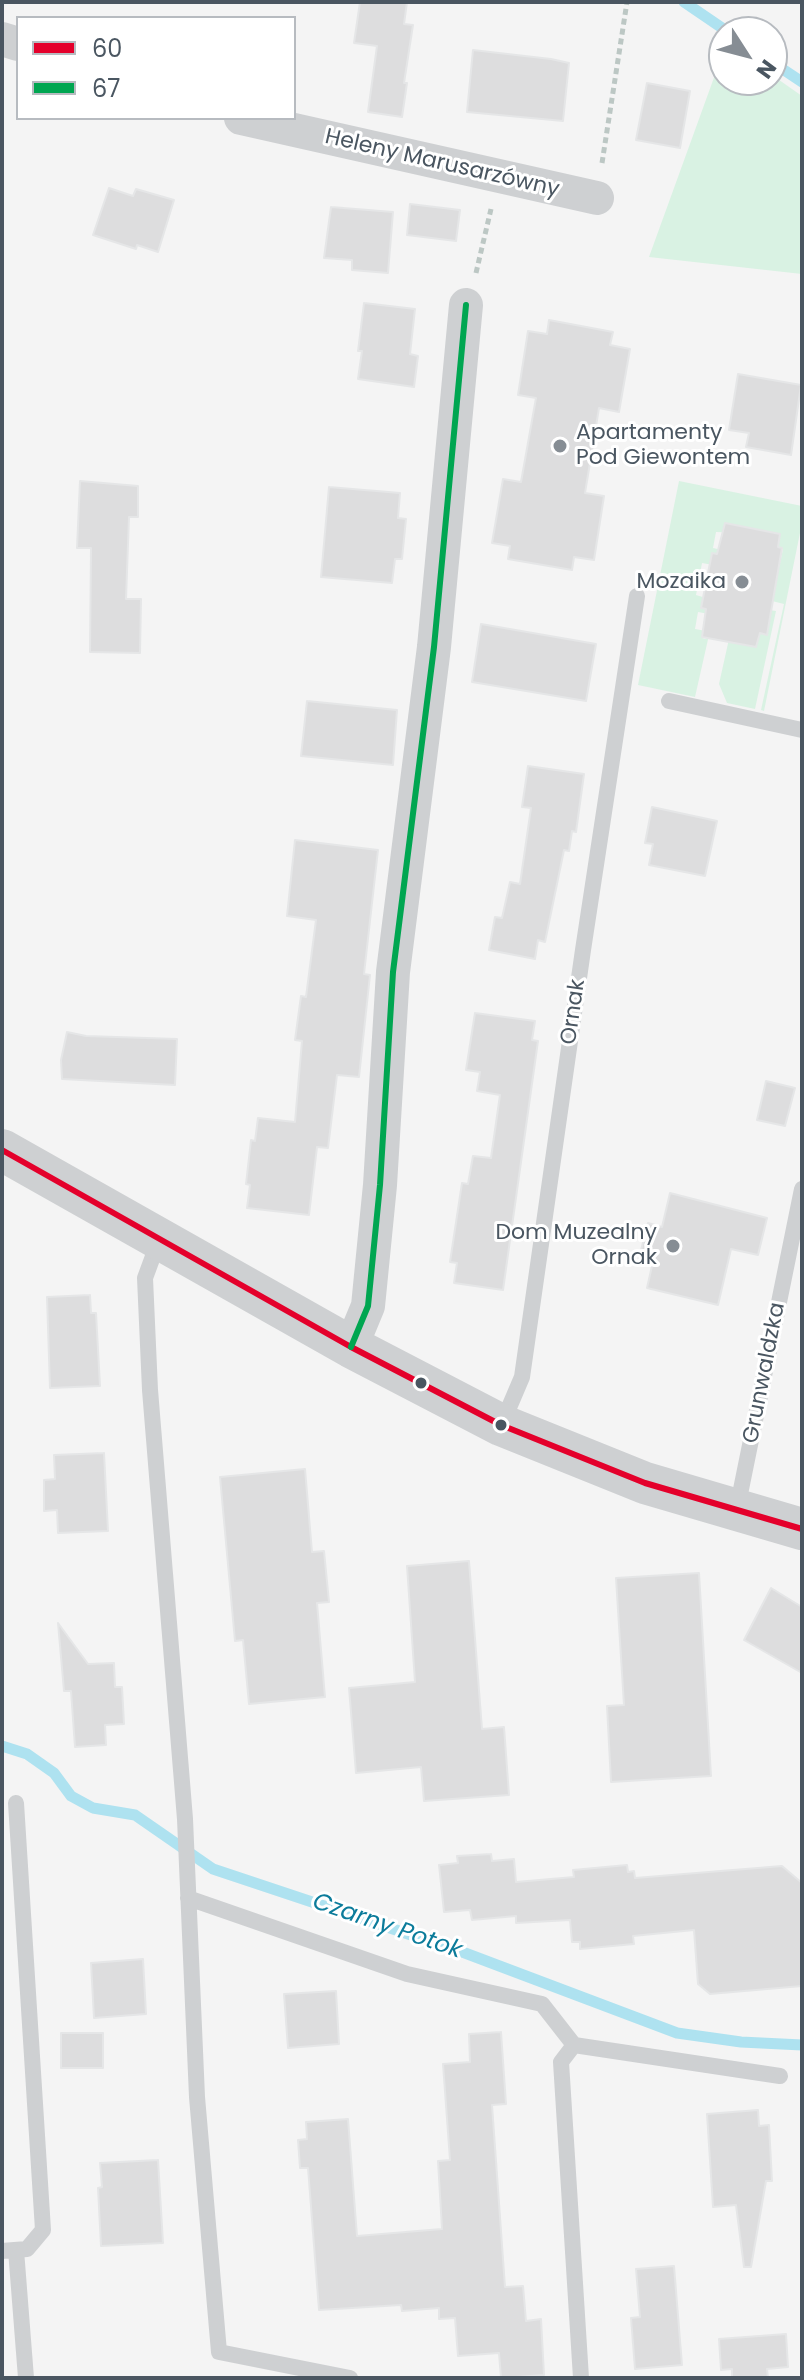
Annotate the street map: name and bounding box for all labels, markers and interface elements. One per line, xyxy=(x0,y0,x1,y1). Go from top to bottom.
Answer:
legend xyxy=(16,16,296,120)
north arrow xyxy=(708,16,788,96)
text: 60 xyxy=(92,32,122,65)
text: N xyxy=(749,53,784,85)
text: 67 xyxy=(92,72,120,105)
street label: Heleny Marusarzówny xyxy=(322,124,562,204)
place label: Apartamenty Pod Giewontem xyxy=(576,420,750,472)
marker: Apartamenty Pod Giewontem xyxy=(551,437,569,455)
place label: Mozaika xyxy=(636,569,726,595)
marker: Mozaika xyxy=(733,573,751,591)
street label: Ornak xyxy=(556,978,592,1046)
place label: Dom Muzealny Ornak xyxy=(495,1220,657,1272)
marker: Dom Muzealny Ornak xyxy=(664,1237,682,1255)
street label: Grunwaldzka xyxy=(738,1300,792,1446)
unlabelled marker xyxy=(413,1375,429,1391)
unlabelled marker xyxy=(493,1417,509,1433)
water label: Czarny Potok xyxy=(308,1888,466,1966)

